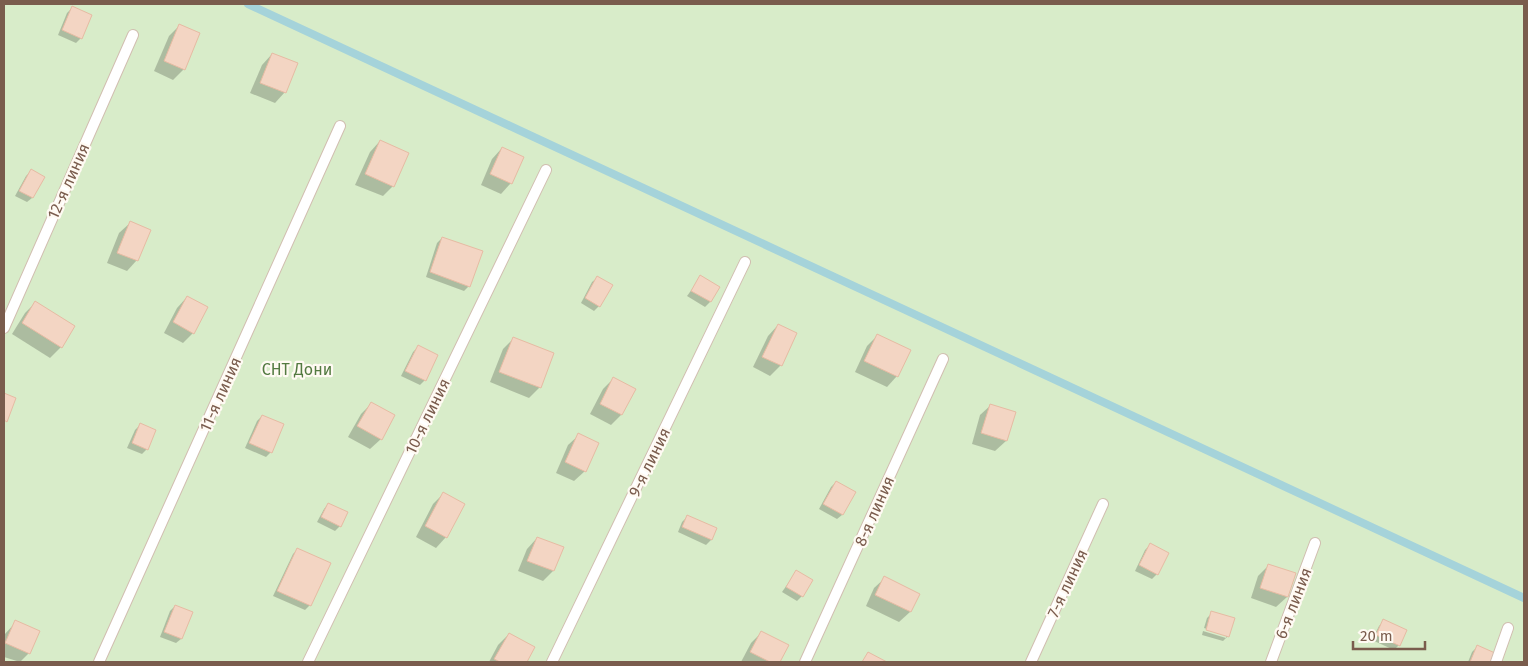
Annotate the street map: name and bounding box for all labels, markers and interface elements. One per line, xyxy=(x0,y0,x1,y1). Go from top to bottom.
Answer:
street label: 12-я линия xyxy=(43,140,94,222)
street label: 11-я линия xyxy=(196,354,245,434)
park label: СНТ Дони xyxy=(262,360,332,379)
street label: 10-я линия xyxy=(401,375,454,457)
street label: 9-я линия xyxy=(625,425,674,500)
street label: 8-я линия xyxy=(851,473,898,549)
street label: 7-я линия xyxy=(1043,546,1092,620)
street label: 6-я линия xyxy=(1271,565,1316,641)
scale bar xyxy=(1353,618,1426,650)
text: 20 m xyxy=(1360,627,1393,645)

